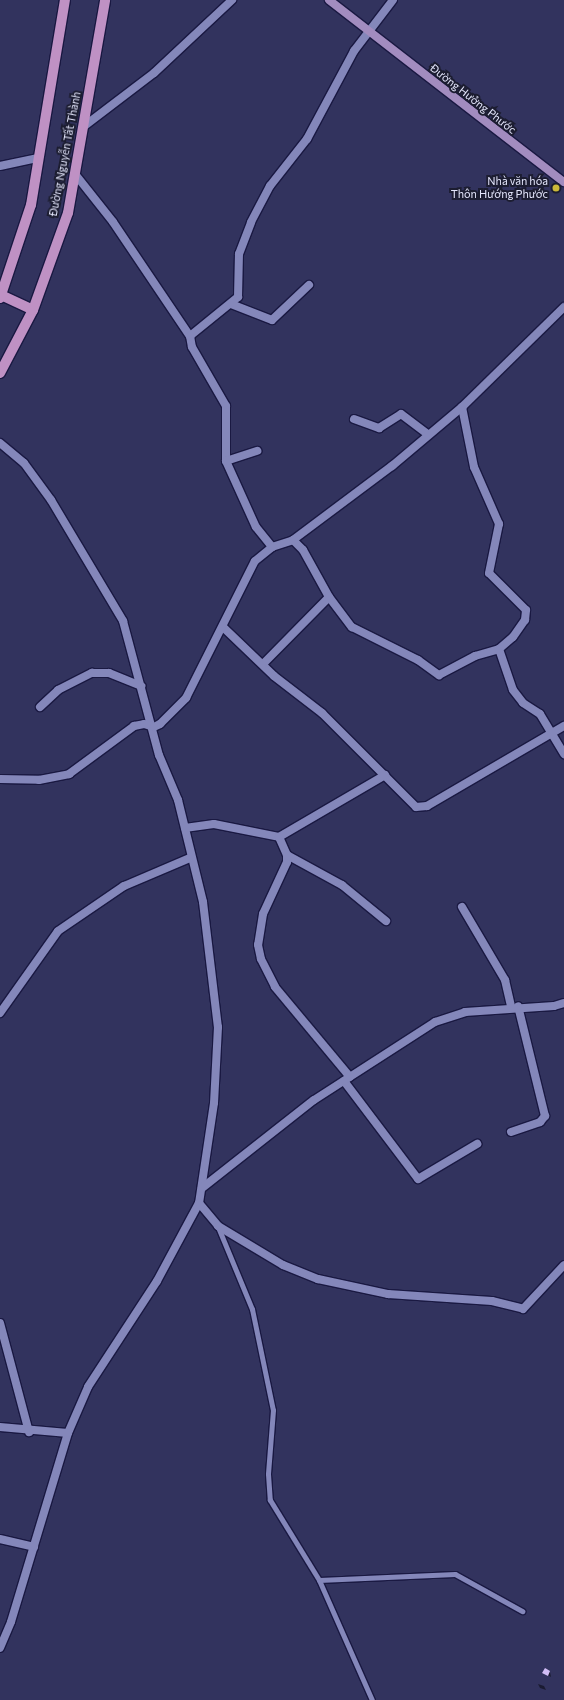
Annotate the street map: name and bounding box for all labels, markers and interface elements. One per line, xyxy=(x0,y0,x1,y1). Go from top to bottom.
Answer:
street label: Đường Hưởng Phước xyxy=(427,61,519,137)
street label: Đường Nguyễn Tất Thành xyxy=(46,91,84,217)
place label: Nhà văn hóa Thôn Hướng Phước xyxy=(451,175,548,201)
marker: Nhà văn hóa Thôn Hướng Phước xyxy=(551,183,561,193)

